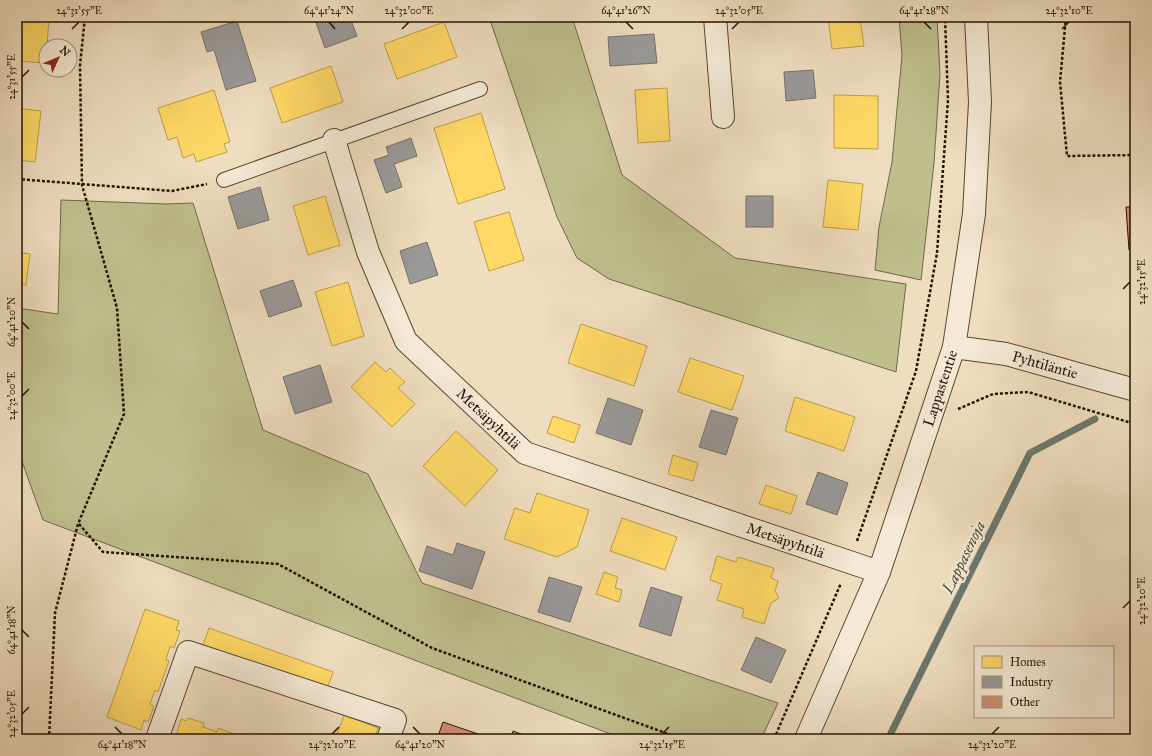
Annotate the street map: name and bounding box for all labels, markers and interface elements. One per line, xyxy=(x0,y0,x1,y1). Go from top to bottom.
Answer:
text: 24°31'55"E xyxy=(56,5,102,17)
text: 64°41'24"N xyxy=(304,5,354,17)
text: 24°32'00"E xyxy=(384,5,434,17)
text: 64°41'26"N xyxy=(601,5,651,17)
text: 24°32'05"E xyxy=(715,5,763,17)
text: 64°41'28"N xyxy=(899,5,949,17)
text: 24°32'10"E xyxy=(1045,5,1093,17)
north arrow xyxy=(38,38,78,78)
text: N xyxy=(57,44,73,60)
text: 24°31'55"E xyxy=(6,54,18,100)
text: 24°32'15"E xyxy=(1136,259,1148,305)
text: 64°41'20"N xyxy=(6,296,18,347)
street label: Pyhtiläntie xyxy=(1010,347,1080,383)
street label: Lappastentie xyxy=(919,348,961,429)
text: 24°32'00"E xyxy=(6,371,18,421)
street label: Metsäpyhtilä xyxy=(453,384,525,453)
water label: Lappasenoja xyxy=(937,518,990,598)
street label: Metsäpyhtilä xyxy=(744,519,827,562)
text: 24°32'20"E xyxy=(1136,577,1148,625)
text: 64°41'18"N xyxy=(6,605,18,654)
legend xyxy=(974,646,1114,718)
text: Homes xyxy=(1010,655,1046,669)
text: Industry xyxy=(1010,675,1053,689)
text: 24°32'05"E xyxy=(6,690,18,738)
text: Other xyxy=(1010,695,1040,709)
text: 64°41'18"N xyxy=(98,739,147,751)
text: 24°32'10"E xyxy=(308,739,356,751)
text: 64°41'20"N xyxy=(395,739,446,751)
text: 24°32'15"E xyxy=(639,739,685,751)
text: 24°32'20"E xyxy=(968,739,1016,751)

